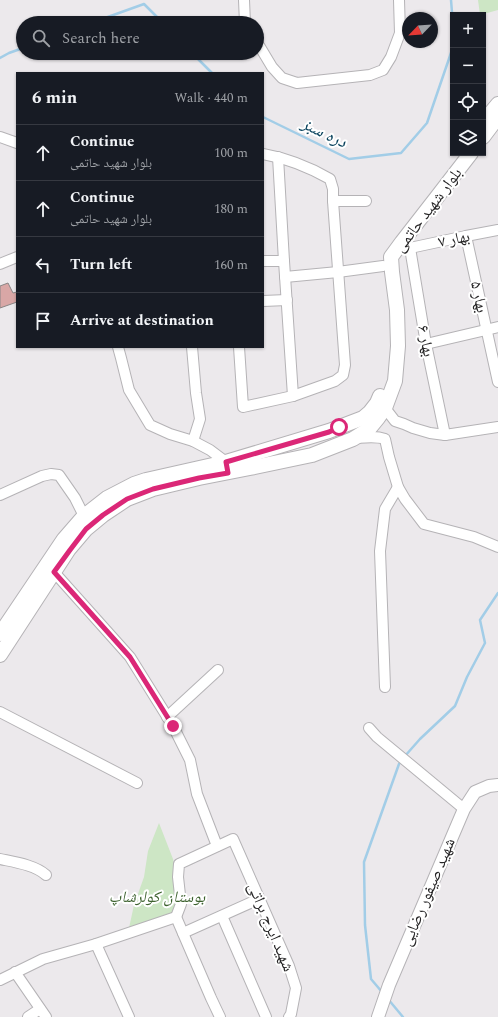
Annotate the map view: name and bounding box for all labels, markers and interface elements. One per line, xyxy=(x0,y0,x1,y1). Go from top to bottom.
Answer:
north arrow xyxy=(402,12,438,48)
map controls xyxy=(450,12,486,156)
button: + xyxy=(450,12,486,48)
search box xyxy=(16,16,264,60)
icon: search xyxy=(30,27,52,49)
text: Search here xyxy=(62,27,140,50)
button: − xyxy=(450,48,486,84)
button: locate xyxy=(450,84,486,120)
text: 6 min xyxy=(32,85,77,111)
text: Walk · 440 m xyxy=(174,88,248,108)
water label: دره سبز xyxy=(296,110,352,156)
button: layers xyxy=(450,120,486,156)
text: Continue xyxy=(70,130,135,153)
icon: ahead xyxy=(32,142,54,164)
text: 100 m xyxy=(214,143,248,163)
text: بلوار شهید حاتمی xyxy=(70,153,152,173)
street label: بلوار شهید حاتمی xyxy=(388,162,468,258)
text: Continue xyxy=(70,186,135,209)
icon: ahead xyxy=(32,198,54,220)
text: 180 m xyxy=(214,199,248,219)
text: بلوار شهید حاتمی xyxy=(70,209,152,229)
street label: بهار ۷ xyxy=(436,224,472,254)
text: Turn left xyxy=(70,253,132,276)
icon: left xyxy=(32,254,54,276)
text: 160 m xyxy=(214,255,248,275)
street label: بهار ۵ xyxy=(464,279,494,315)
text: Arrive at destination xyxy=(70,309,214,332)
icon: arrive xyxy=(32,310,54,332)
street label: بهار ۶ xyxy=(411,323,441,359)
route start xyxy=(330,418,348,436)
route end xyxy=(164,717,182,735)
street label: شهید صیفور رضایی xyxy=(394,834,462,950)
street label: شهید ایرج براتی xyxy=(241,879,301,975)
park label: بوستان کولرشاپ xyxy=(109,885,206,909)

